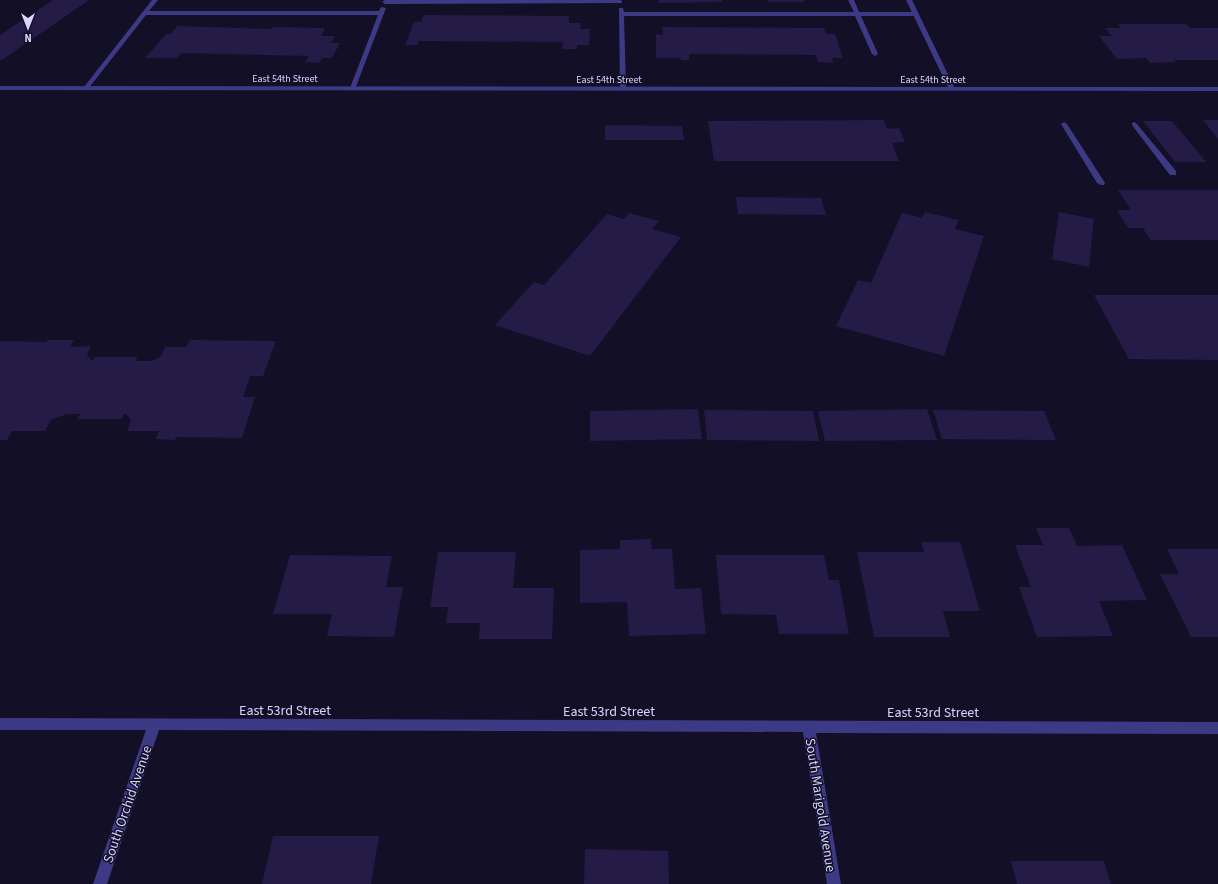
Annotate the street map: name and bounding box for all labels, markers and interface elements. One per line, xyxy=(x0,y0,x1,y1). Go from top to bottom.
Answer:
north arrow xyxy=(8,8,48,48)
text: N xyxy=(24,30,32,45)
street label: East 54th Street xyxy=(252,72,318,86)
street label: East 54th Street xyxy=(576,73,642,87)
street label: East 54th Street xyxy=(900,73,966,87)
street label: East 53rd Street xyxy=(239,701,331,721)
street label: East 53rd Street xyxy=(563,702,655,722)
street label: East 53rd Street xyxy=(887,703,979,723)
street label: South Marigold Avenue xyxy=(800,737,840,873)
street label: South Orchid Avenue xyxy=(98,743,157,866)

